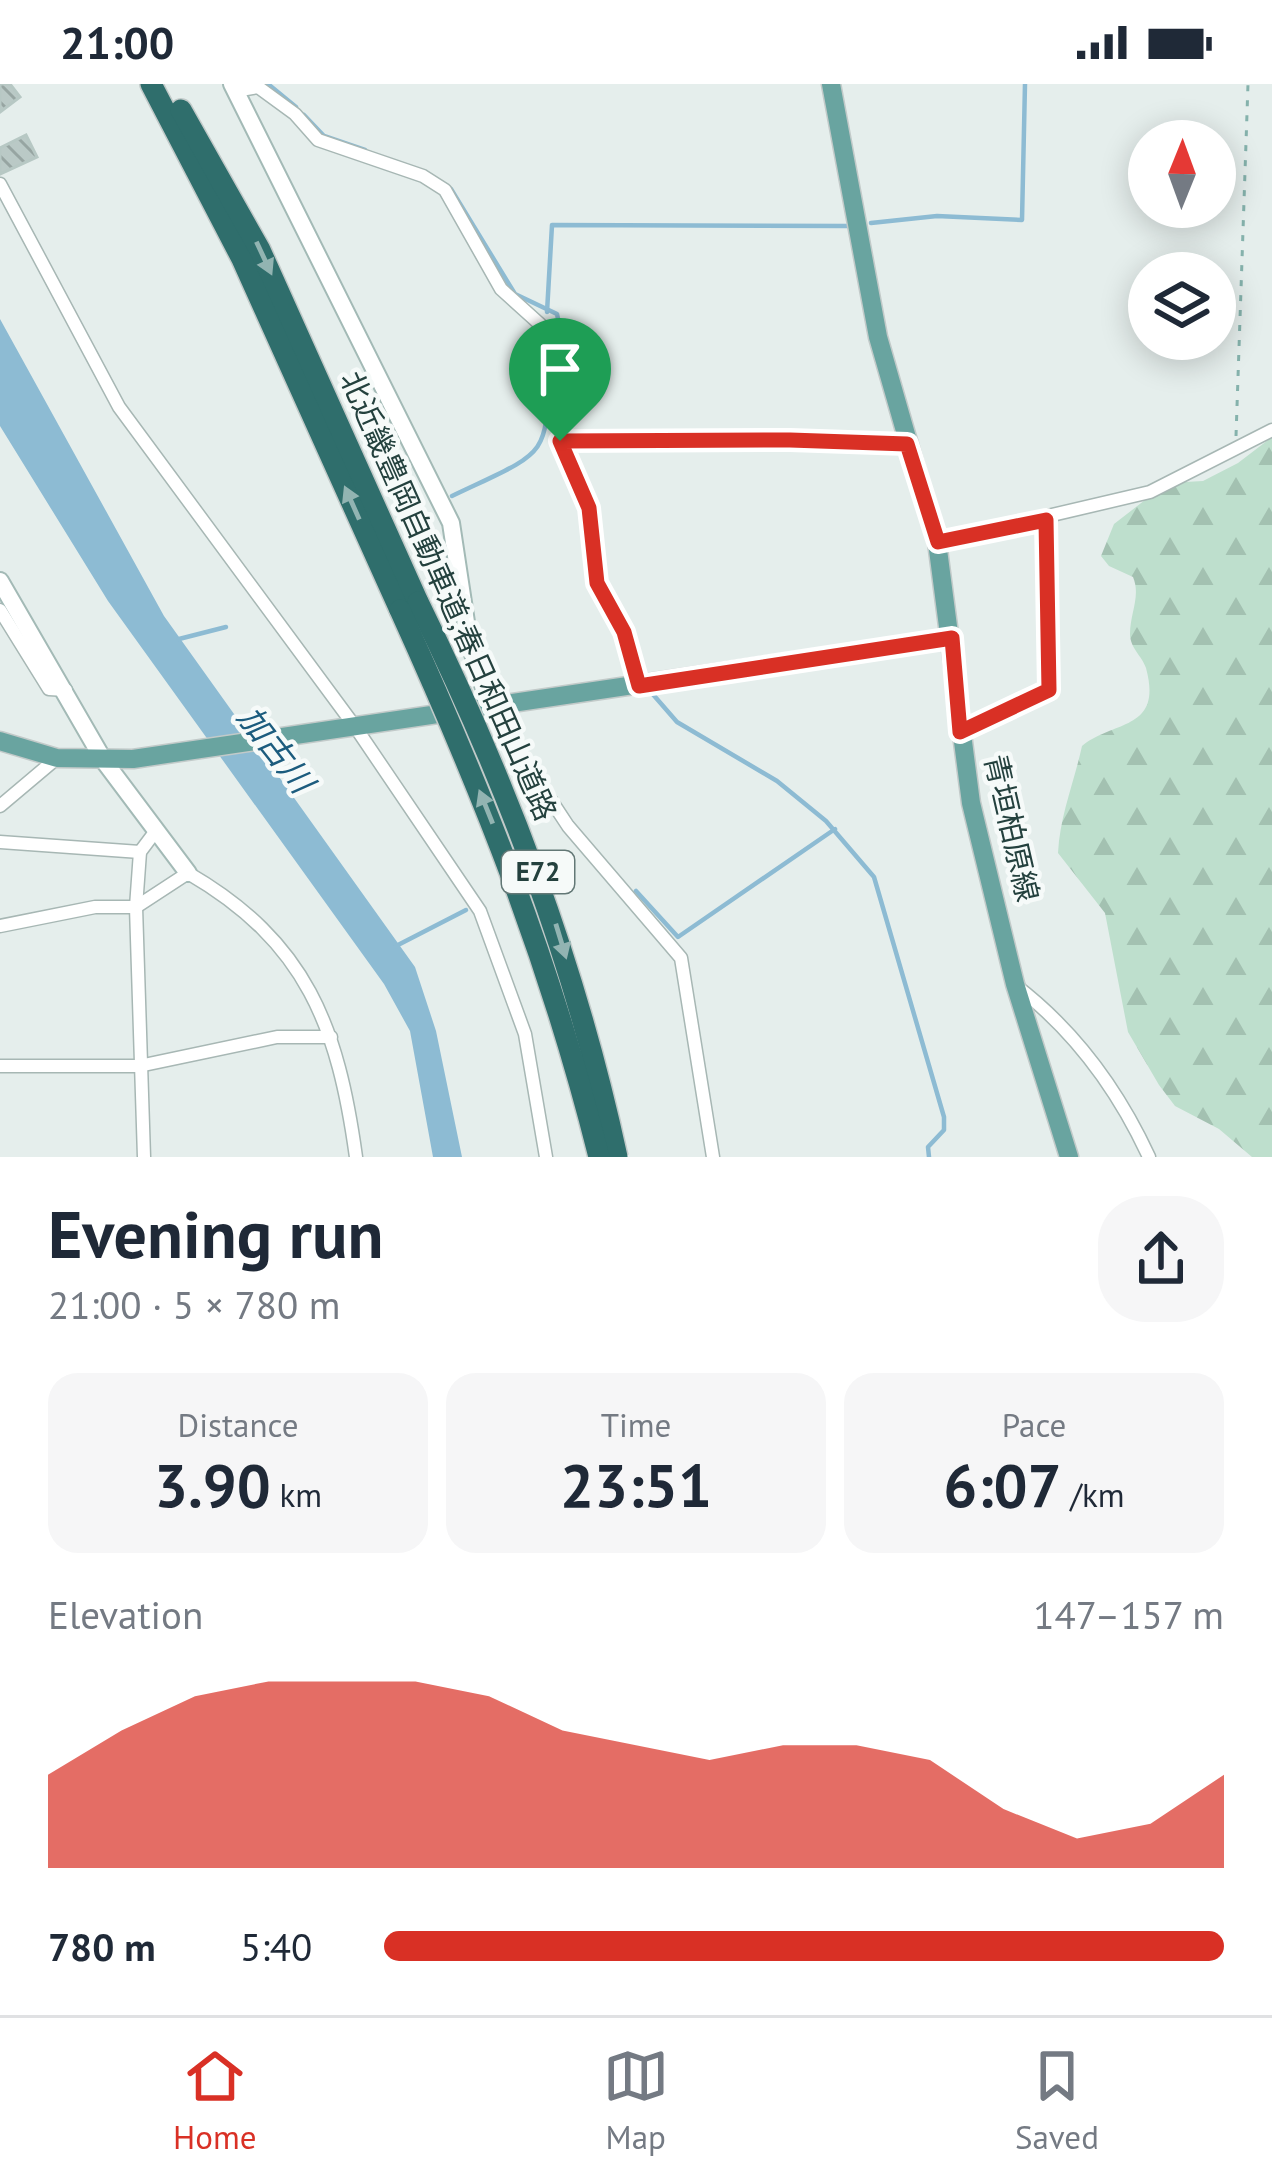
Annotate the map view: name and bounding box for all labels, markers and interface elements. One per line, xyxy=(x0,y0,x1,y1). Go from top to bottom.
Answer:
text: 21:00 xyxy=(60,13,174,71)
north arrow xyxy=(1128,120,1236,228)
map controls xyxy=(1128,120,1236,360)
one-way arrow xyxy=(254,241,274,276)
button: layers xyxy=(1128,252,1236,360)
pin xyxy=(509,318,611,441)
icon: arrive xyxy=(527,336,593,402)
street label: 北近畿豊岡自動車道;春日和田山道路 xyxy=(332,365,566,826)
one-way arrow xyxy=(342,485,362,520)
water label: 加古川 xyxy=(229,696,326,803)
street label: 青垣柏原線 xyxy=(977,750,1048,905)
one-way arrow xyxy=(476,788,495,824)
road number: E72 xyxy=(502,851,574,893)
one-way arrow xyxy=(552,924,571,960)
text: Evening run xyxy=(48,1191,383,1276)
button: share xyxy=(1098,1196,1224,1322)
text: 21:00 · 5 × 780 m xyxy=(48,1279,340,1330)
text: Distance xyxy=(178,1403,298,1446)
text: Time xyxy=(601,1403,671,1446)
text: Pace xyxy=(1002,1403,1066,1446)
text: 3.90 xyxy=(154,1446,271,1524)
text: 23:51 xyxy=(560,1446,712,1524)
text: 6:07 xyxy=(943,1446,1062,1524)
text: km xyxy=(271,1473,322,1516)
text: /km xyxy=(1062,1473,1125,1516)
text: Elevation xyxy=(48,1589,203,1640)
text: 147–157 m xyxy=(1033,1589,1224,1640)
text: 780 m xyxy=(48,1921,156,1972)
text: 5:40 xyxy=(240,1921,312,1972)
tab: Home xyxy=(173,2043,257,2158)
tab: Map xyxy=(603,2043,669,2158)
tab: Saved xyxy=(1015,2043,1099,2158)

